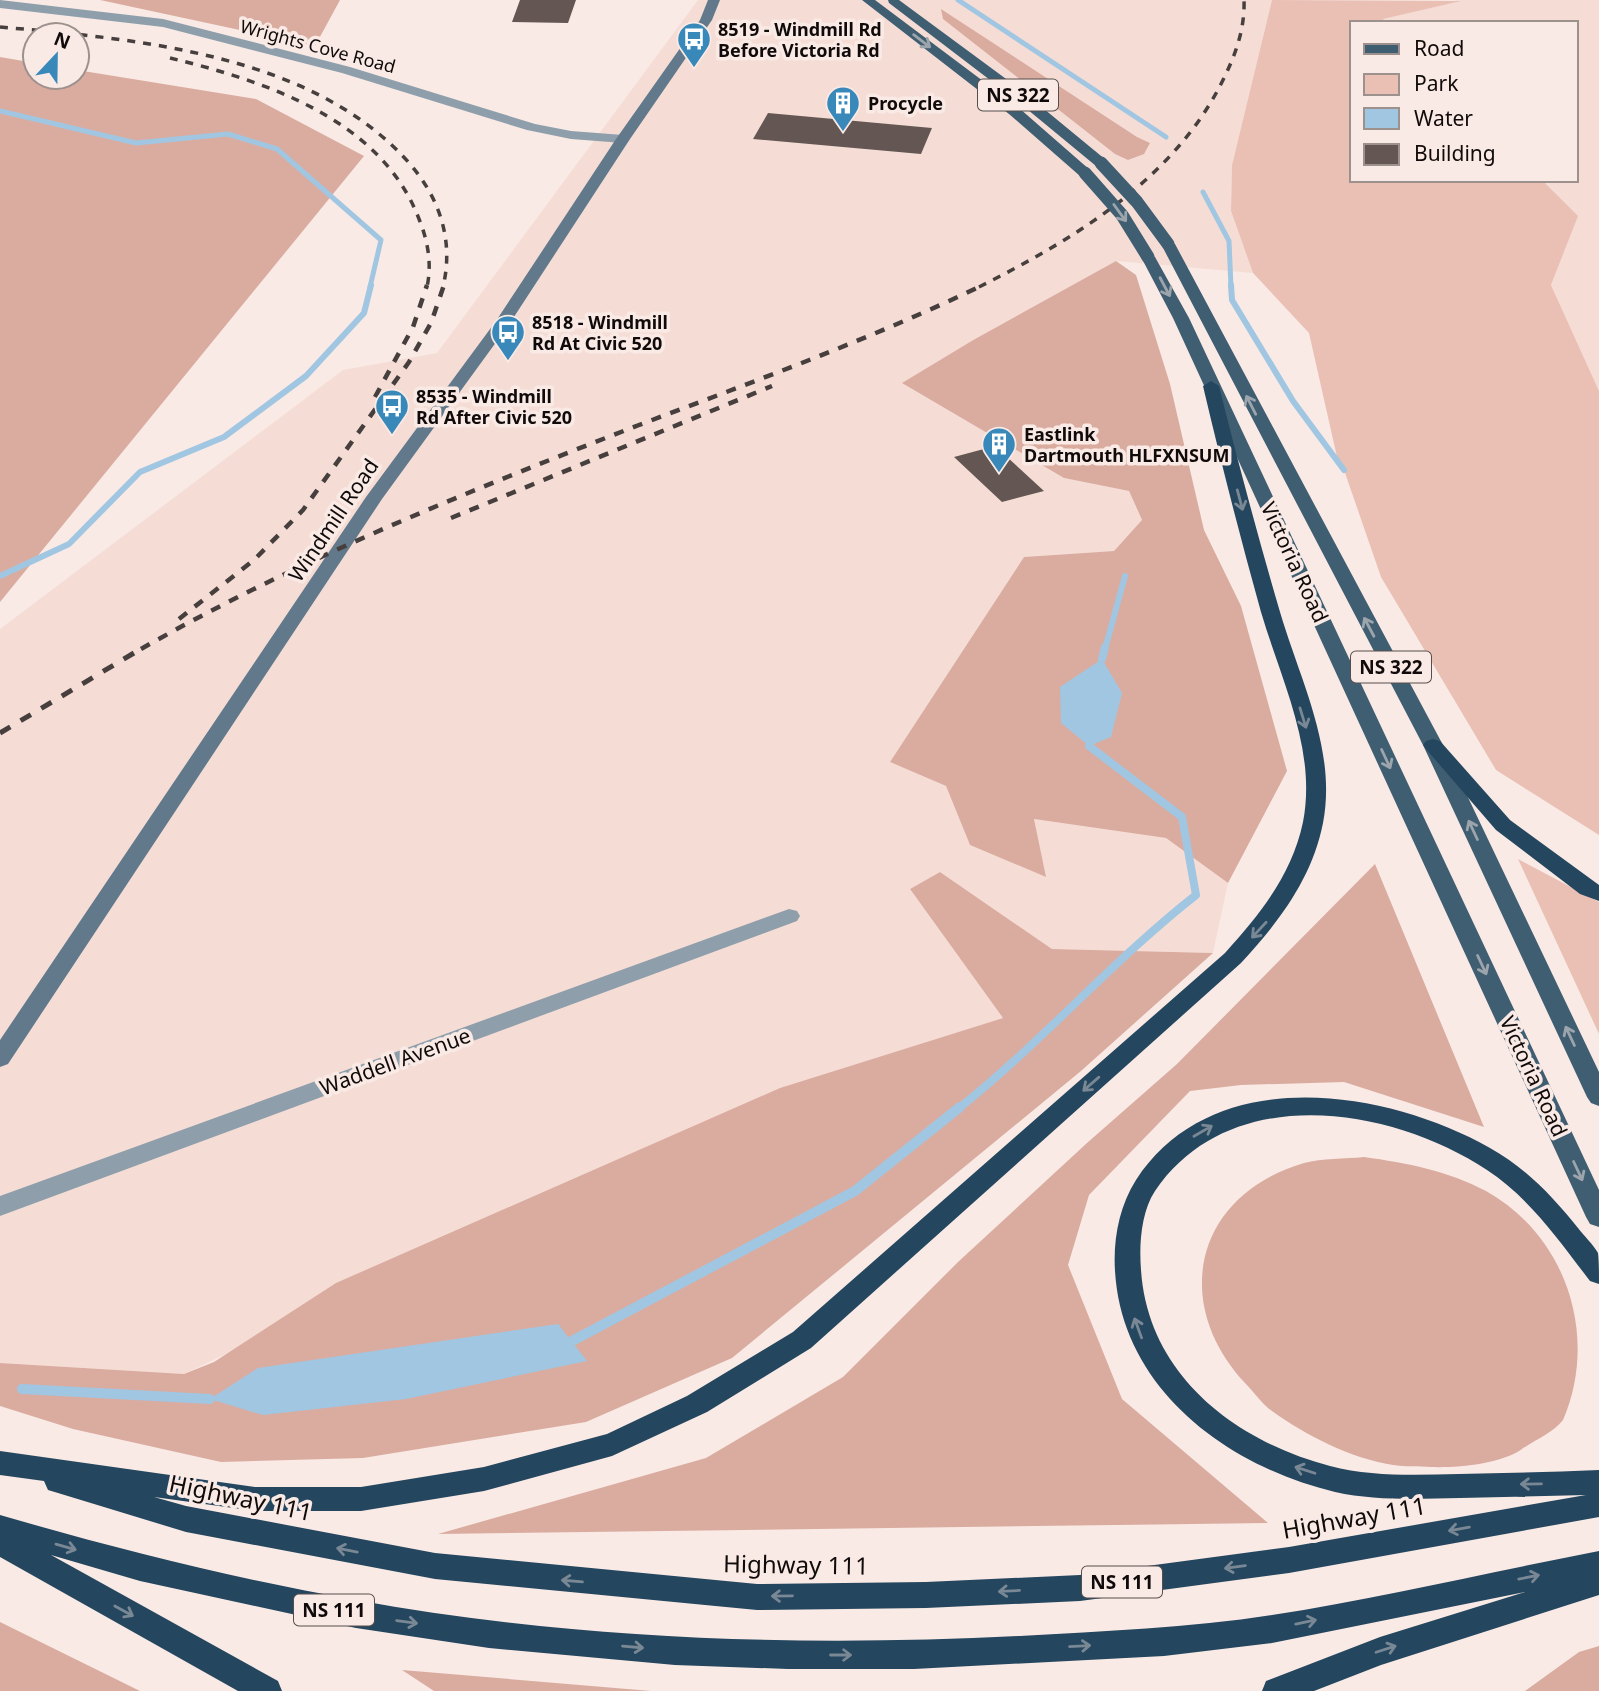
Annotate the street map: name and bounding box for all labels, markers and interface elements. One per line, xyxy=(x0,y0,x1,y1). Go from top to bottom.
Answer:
street label: Wrights Cove Road xyxy=(238,14,398,78)
place label: 8519 - Windmill Rd Before Victoria Rd xyxy=(718,17,882,62)
bus stop icon: 8519 - Windmill Rd Before Victoria Rd xyxy=(675,20,713,69)
north arrow xyxy=(21,21,91,91)
legend xyxy=(1350,21,1578,182)
text: N xyxy=(50,25,74,55)
one-way arrow xyxy=(912,34,931,48)
text: Road xyxy=(1414,34,1464,62)
text: Park xyxy=(1414,69,1459,97)
road number: NS 322 xyxy=(978,80,1058,110)
building icon: Procycle xyxy=(824,84,862,133)
place label: Procycle xyxy=(868,91,943,115)
text: Water xyxy=(1414,104,1473,132)
text: Building xyxy=(1414,139,1496,167)
one-way arrow xyxy=(1112,203,1127,222)
one-way arrow xyxy=(1158,277,1172,297)
place label: 8518 - Windmill Rd At Civic 520 xyxy=(532,310,668,355)
bus stop icon: 8518 - Windmill Rd At Civic 520 xyxy=(489,313,527,362)
place label: 8535 - Windmill Rd After Civic 520 xyxy=(416,384,572,429)
bus stop icon: 8535 - Windmill Rd After Civic 520 xyxy=(373,387,411,436)
one-way arrow xyxy=(1244,395,1258,416)
place label: Eastlink Dartmouth HLFXNSUM xyxy=(1024,422,1229,467)
building icon: Eastlink Dartmouth HLFXNSUM xyxy=(980,425,1018,474)
street label: Windmill Road xyxy=(282,453,384,587)
one-way arrow xyxy=(1234,488,1247,511)
street label: Victoria Road xyxy=(1255,497,1335,627)
one-way arrow xyxy=(1362,618,1376,638)
road number: NS 322 xyxy=(1351,652,1431,682)
one-way arrow xyxy=(1298,707,1311,729)
one-way arrow xyxy=(1380,747,1393,769)
one-way arrow xyxy=(1465,820,1479,841)
one-way arrow xyxy=(1251,921,1268,938)
one-way arrow xyxy=(1476,954,1489,975)
street label: Victoria Road xyxy=(1494,1011,1574,1141)
street label: Waddell Avenue xyxy=(316,1021,474,1101)
one-way arrow xyxy=(1563,1026,1576,1047)
one-way arrow xyxy=(1083,1075,1101,1091)
one-way arrow xyxy=(1193,1124,1213,1138)
one-way arrow xyxy=(1572,1160,1585,1181)
one-way arrow xyxy=(1131,1317,1143,1339)
one-way arrow xyxy=(1295,1463,1317,1476)
street label: Highway 111 xyxy=(166,1466,316,1528)
one-way arrow xyxy=(1520,1477,1543,1491)
street label: Highway 111 xyxy=(1279,1488,1429,1546)
one-way arrow xyxy=(1448,1523,1471,1536)
one-way arrow xyxy=(54,1541,76,1554)
one-way arrow xyxy=(336,1542,359,1556)
street label: Highway 111 xyxy=(723,1546,869,1582)
one-way arrow xyxy=(1224,1561,1247,1574)
road number: NS 111 xyxy=(1082,1566,1162,1598)
one-way arrow xyxy=(1517,1570,1540,1584)
one-way arrow xyxy=(561,1574,584,1587)
one-way arrow xyxy=(998,1585,1021,1598)
one-way arrow xyxy=(770,1589,793,1603)
road number: NS 111 xyxy=(294,1594,374,1626)
one-way arrow xyxy=(113,1605,134,1618)
one-way arrow xyxy=(1294,1615,1317,1629)
one-way arrow xyxy=(395,1616,418,1629)
one-way arrow xyxy=(1068,1640,1091,1653)
one-way arrow xyxy=(622,1641,644,1654)
one-way arrow xyxy=(1375,1642,1397,1654)
one-way arrow xyxy=(829,1648,852,1662)

